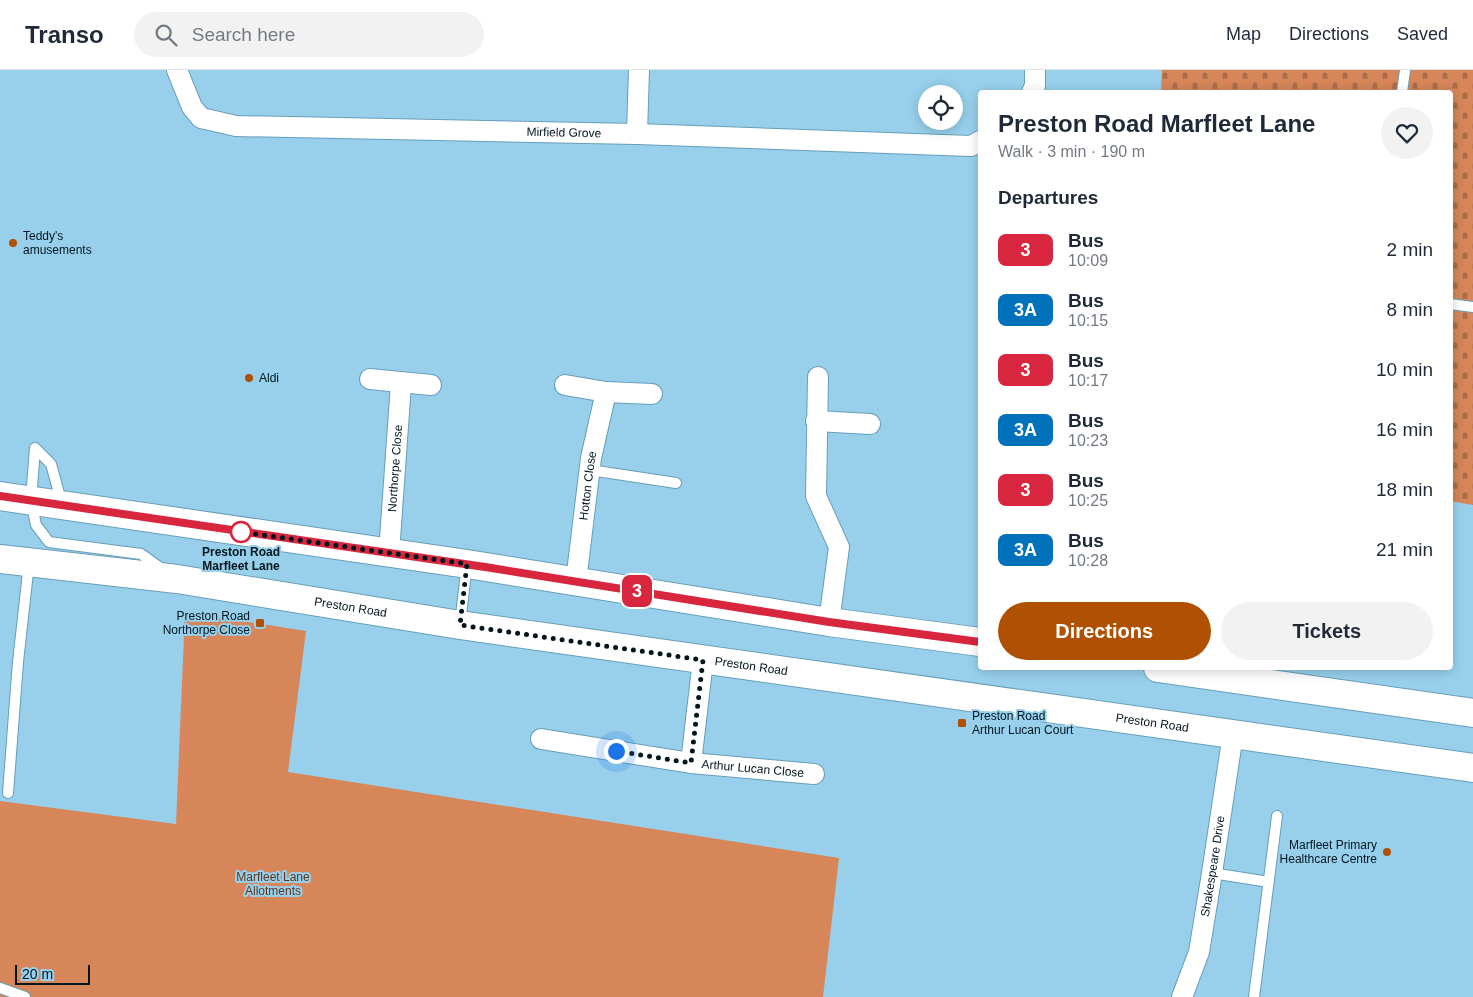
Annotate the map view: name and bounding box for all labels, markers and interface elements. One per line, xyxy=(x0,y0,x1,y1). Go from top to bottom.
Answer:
search box xyxy=(134,12,484,57)
text: Transo xyxy=(25,21,104,48)
icon: search xyxy=(152,21,180,49)
text: Search here xyxy=(192,24,295,45)
text: Map xyxy=(1226,24,1261,44)
text: Directions xyxy=(1289,24,1369,44)
text: Saved xyxy=(1397,24,1448,44)
map controls xyxy=(918,85,963,130)
button: locate xyxy=(918,85,963,130)
button: heart xyxy=(1381,107,1433,159)
text: Preston Road Marfleet Lane xyxy=(998,110,1315,137)
street label: Mirfield Grove xyxy=(526,125,602,140)
text: Walk · 3 min · 190 m xyxy=(998,143,1145,160)
text: Departures xyxy=(998,187,1098,208)
place label: Teddy's amusements xyxy=(23,229,92,257)
text: Bus xyxy=(1068,230,1104,251)
marker: Teddy's amusements xyxy=(7,237,19,249)
text: 2 min xyxy=(1387,239,1433,260)
text: 3 xyxy=(1020,240,1031,260)
text: 10:09 xyxy=(1068,252,1108,269)
text: Bus xyxy=(1068,290,1104,311)
text: 8 min xyxy=(1387,299,1433,320)
text: 3A xyxy=(1014,300,1037,320)
text: 10:15 xyxy=(1068,312,1108,329)
text: Bus xyxy=(1068,350,1104,371)
text: 10 min xyxy=(1376,359,1433,380)
text: 3 xyxy=(1020,360,1031,380)
place label: Aldi xyxy=(259,371,279,385)
marker: Aldi xyxy=(243,372,255,384)
text: 10:17 xyxy=(1068,372,1108,389)
text: Bus xyxy=(1068,410,1104,431)
text: 16 min xyxy=(1376,419,1433,440)
text: 3A xyxy=(1014,420,1037,440)
street label: Northorpe Close xyxy=(385,424,405,512)
text: 10:23 xyxy=(1068,432,1108,449)
street label: Hotton Close xyxy=(576,449,599,521)
text: Bus xyxy=(1068,470,1104,491)
text: 18 min xyxy=(1376,479,1433,500)
text: 3 xyxy=(1020,480,1031,500)
text: 10:25 xyxy=(1068,492,1108,509)
marker: Preston Road Marfleet Lane xyxy=(230,521,252,543)
text: Bus xyxy=(1068,530,1104,551)
text: 21 min xyxy=(1376,539,1433,560)
text: 3A xyxy=(1014,540,1037,560)
place label: Preston Road Marfleet Lane xyxy=(202,545,280,573)
text: 10:28 xyxy=(1068,552,1108,569)
line badge: 3 xyxy=(621,575,653,607)
text: 3 xyxy=(632,581,642,601)
street label: Preston Road xyxy=(313,594,388,620)
button: Directions xyxy=(998,602,1211,660)
button: Tickets xyxy=(1221,602,1433,660)
place label: Preston Road Northorpe Close xyxy=(163,609,250,637)
marker: Preston Road Northorpe Close xyxy=(254,617,266,629)
street label: Preston Road xyxy=(714,654,789,678)
place label: Preston Road Arthur Lucan Court xyxy=(972,709,1074,737)
street label: Preston Road xyxy=(1115,711,1190,735)
marker: Preston Road Arthur Lucan Court xyxy=(956,717,968,729)
your location xyxy=(604,739,629,764)
street label: Arthur Lucan Close xyxy=(701,757,805,780)
street label: Shakespeare Drive xyxy=(1198,814,1228,918)
place label: Marfleet Primary Healthcare Centre xyxy=(1280,838,1377,866)
marker: Marfleet Primary Healthcare Centre xyxy=(1381,846,1393,858)
park label: Marfleet Lane Allotments xyxy=(236,870,310,898)
scale bar xyxy=(15,962,90,985)
text: 20 m xyxy=(22,966,53,982)

